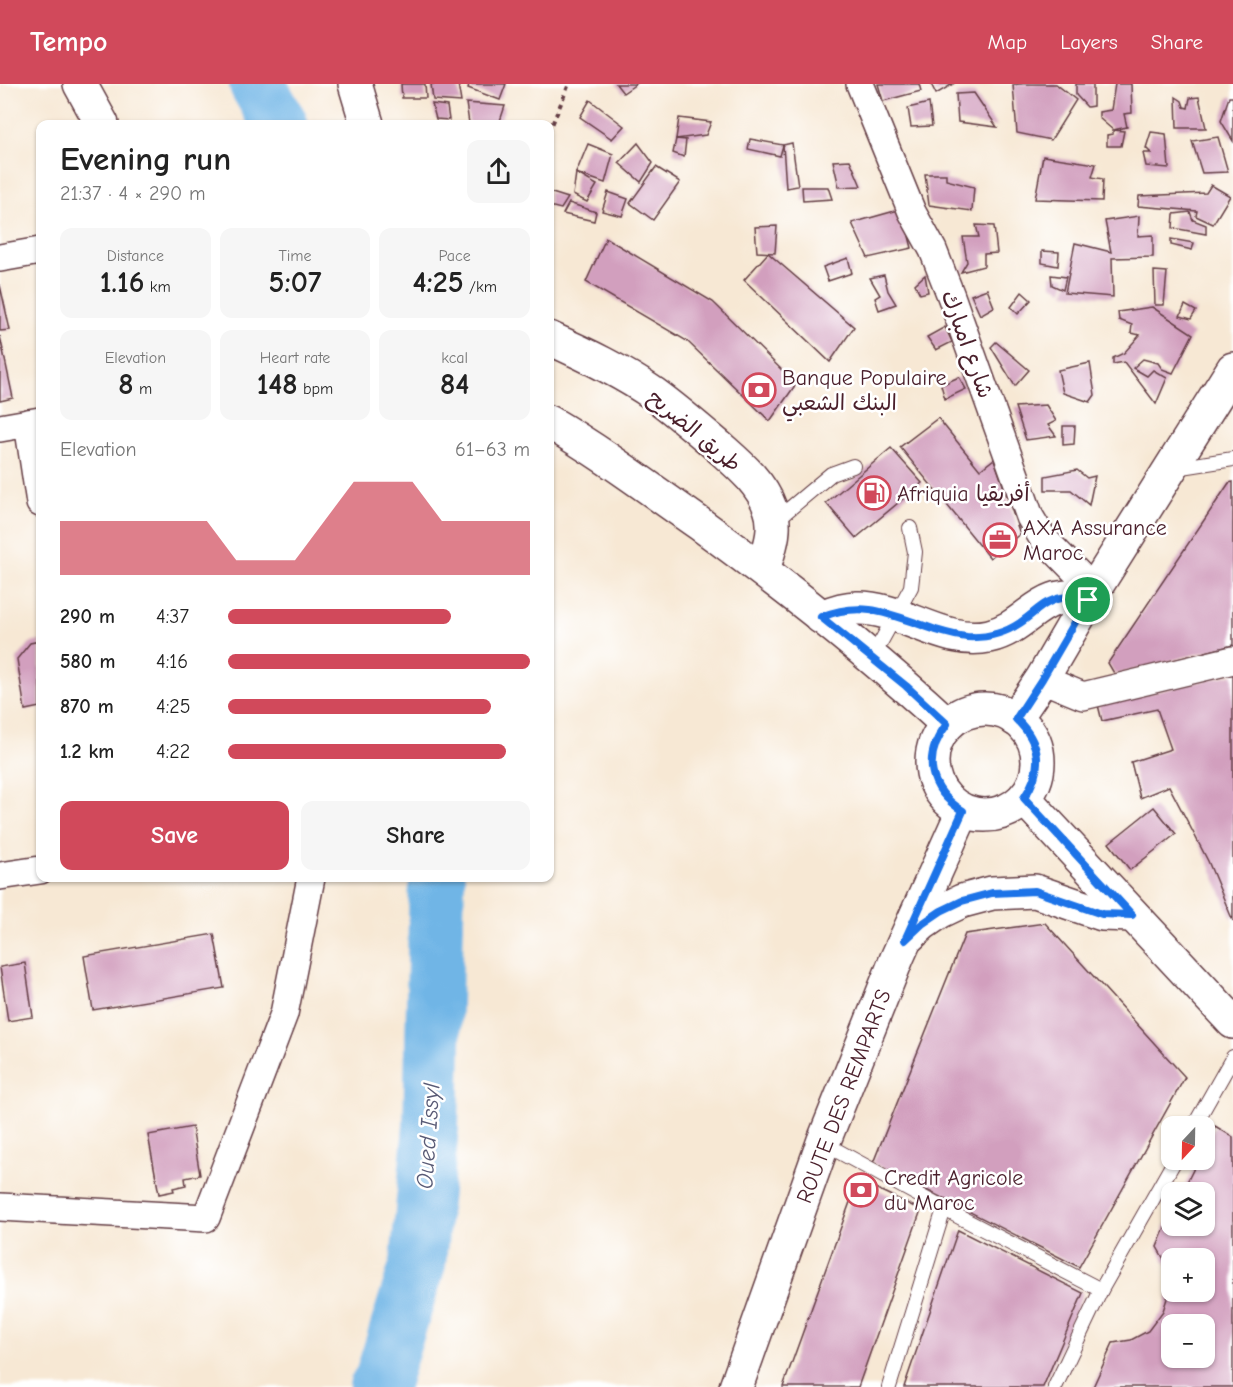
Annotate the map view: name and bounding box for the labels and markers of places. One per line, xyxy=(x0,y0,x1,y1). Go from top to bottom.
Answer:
place label: Banque Populaire البنك الشعبي xyxy=(782,365,947,422)
bank icon: Banque Populaire البنك الشعبي xyxy=(741,372,777,408)
fuel station icon: Afriquia أفريقيا xyxy=(856,475,892,511)
place label: Afriquia أفريقيا xyxy=(897,480,1030,507)
place label: AXA Assurance Maroc xyxy=(1023,515,1167,566)
office icon: AXA Assurance Maroc xyxy=(982,522,1018,558)
pin xyxy=(1062,574,1113,625)
place label: Credit Agricole du Maroc xyxy=(884,1165,1023,1216)
bank icon: Credit Agricole du Maroc xyxy=(843,1172,879,1208)

